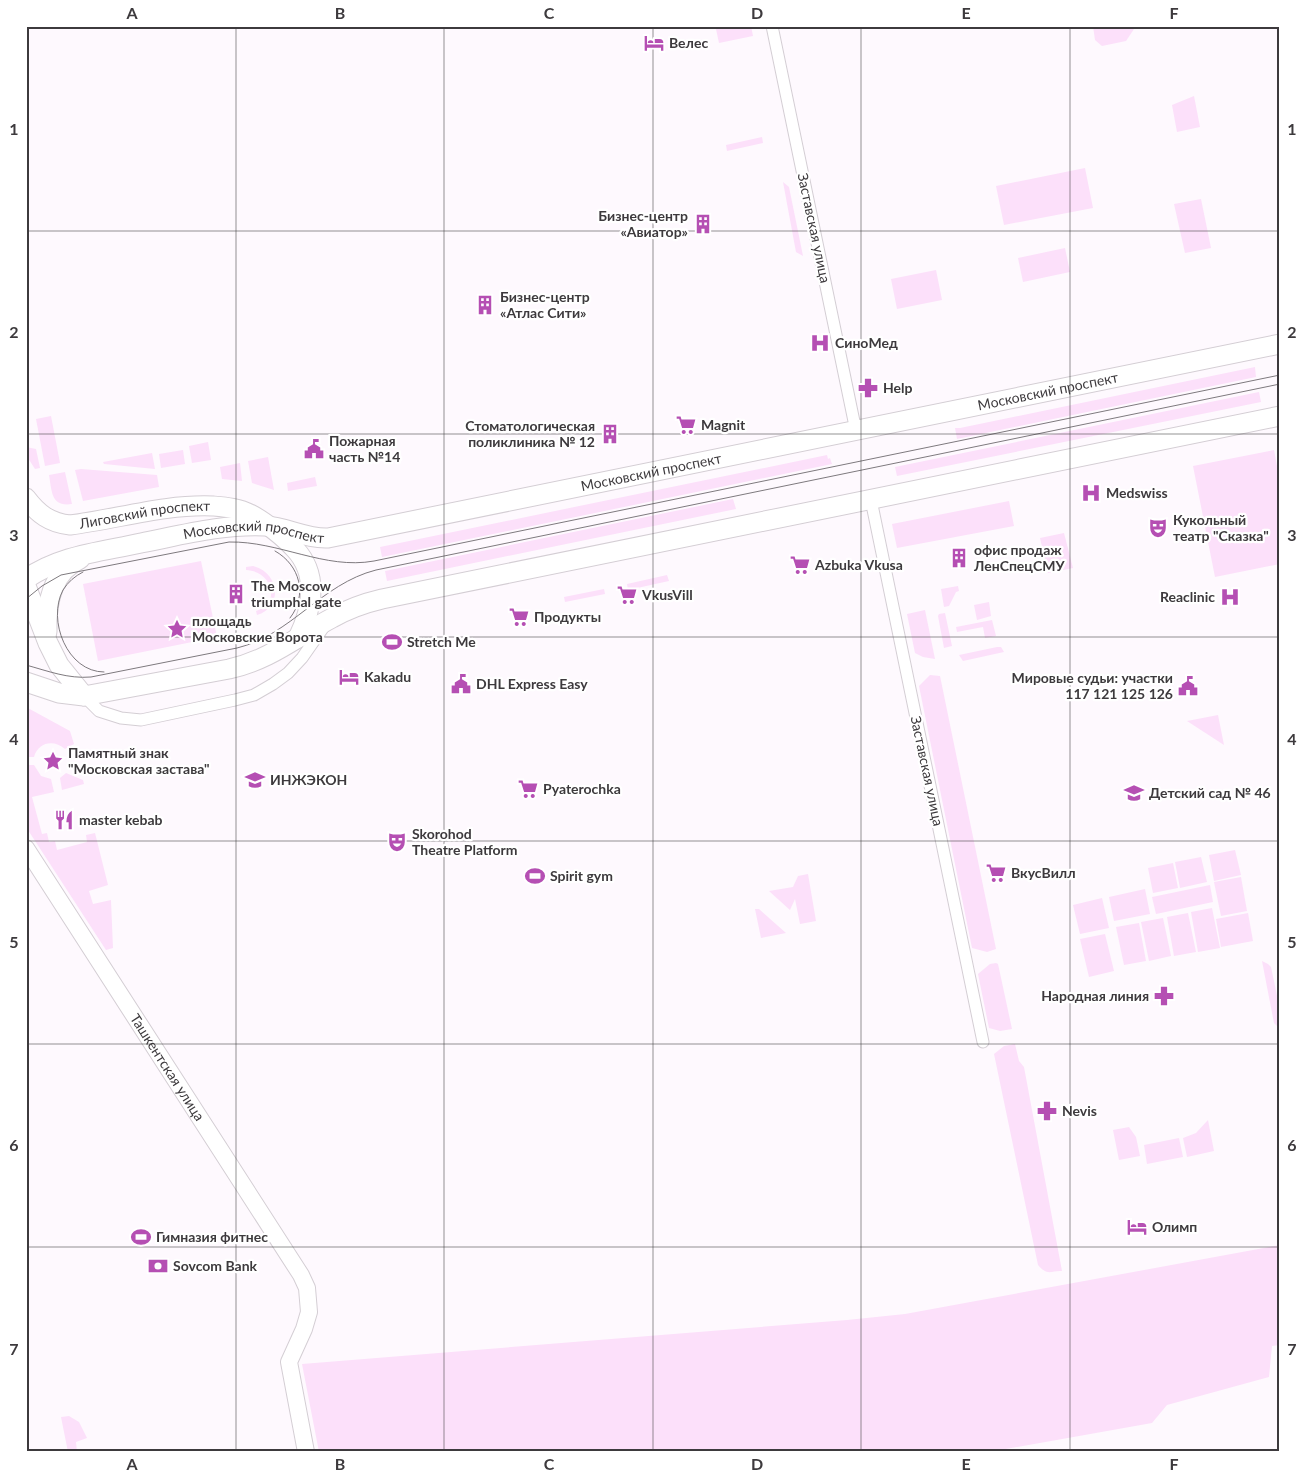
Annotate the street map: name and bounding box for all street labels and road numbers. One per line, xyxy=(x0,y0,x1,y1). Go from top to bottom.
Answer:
street label: Заставская улица xyxy=(795,171,834,285)
street label: Московский проспект xyxy=(976,368,1120,413)
street label: Московский проспект xyxy=(579,449,723,494)
street label: Лиговский проспект xyxy=(77,497,210,532)
street label: Московский проспект xyxy=(182,517,325,546)
street label: Заставская улица xyxy=(908,714,947,828)
street label: Ташкентская улица xyxy=(127,1010,208,1124)

